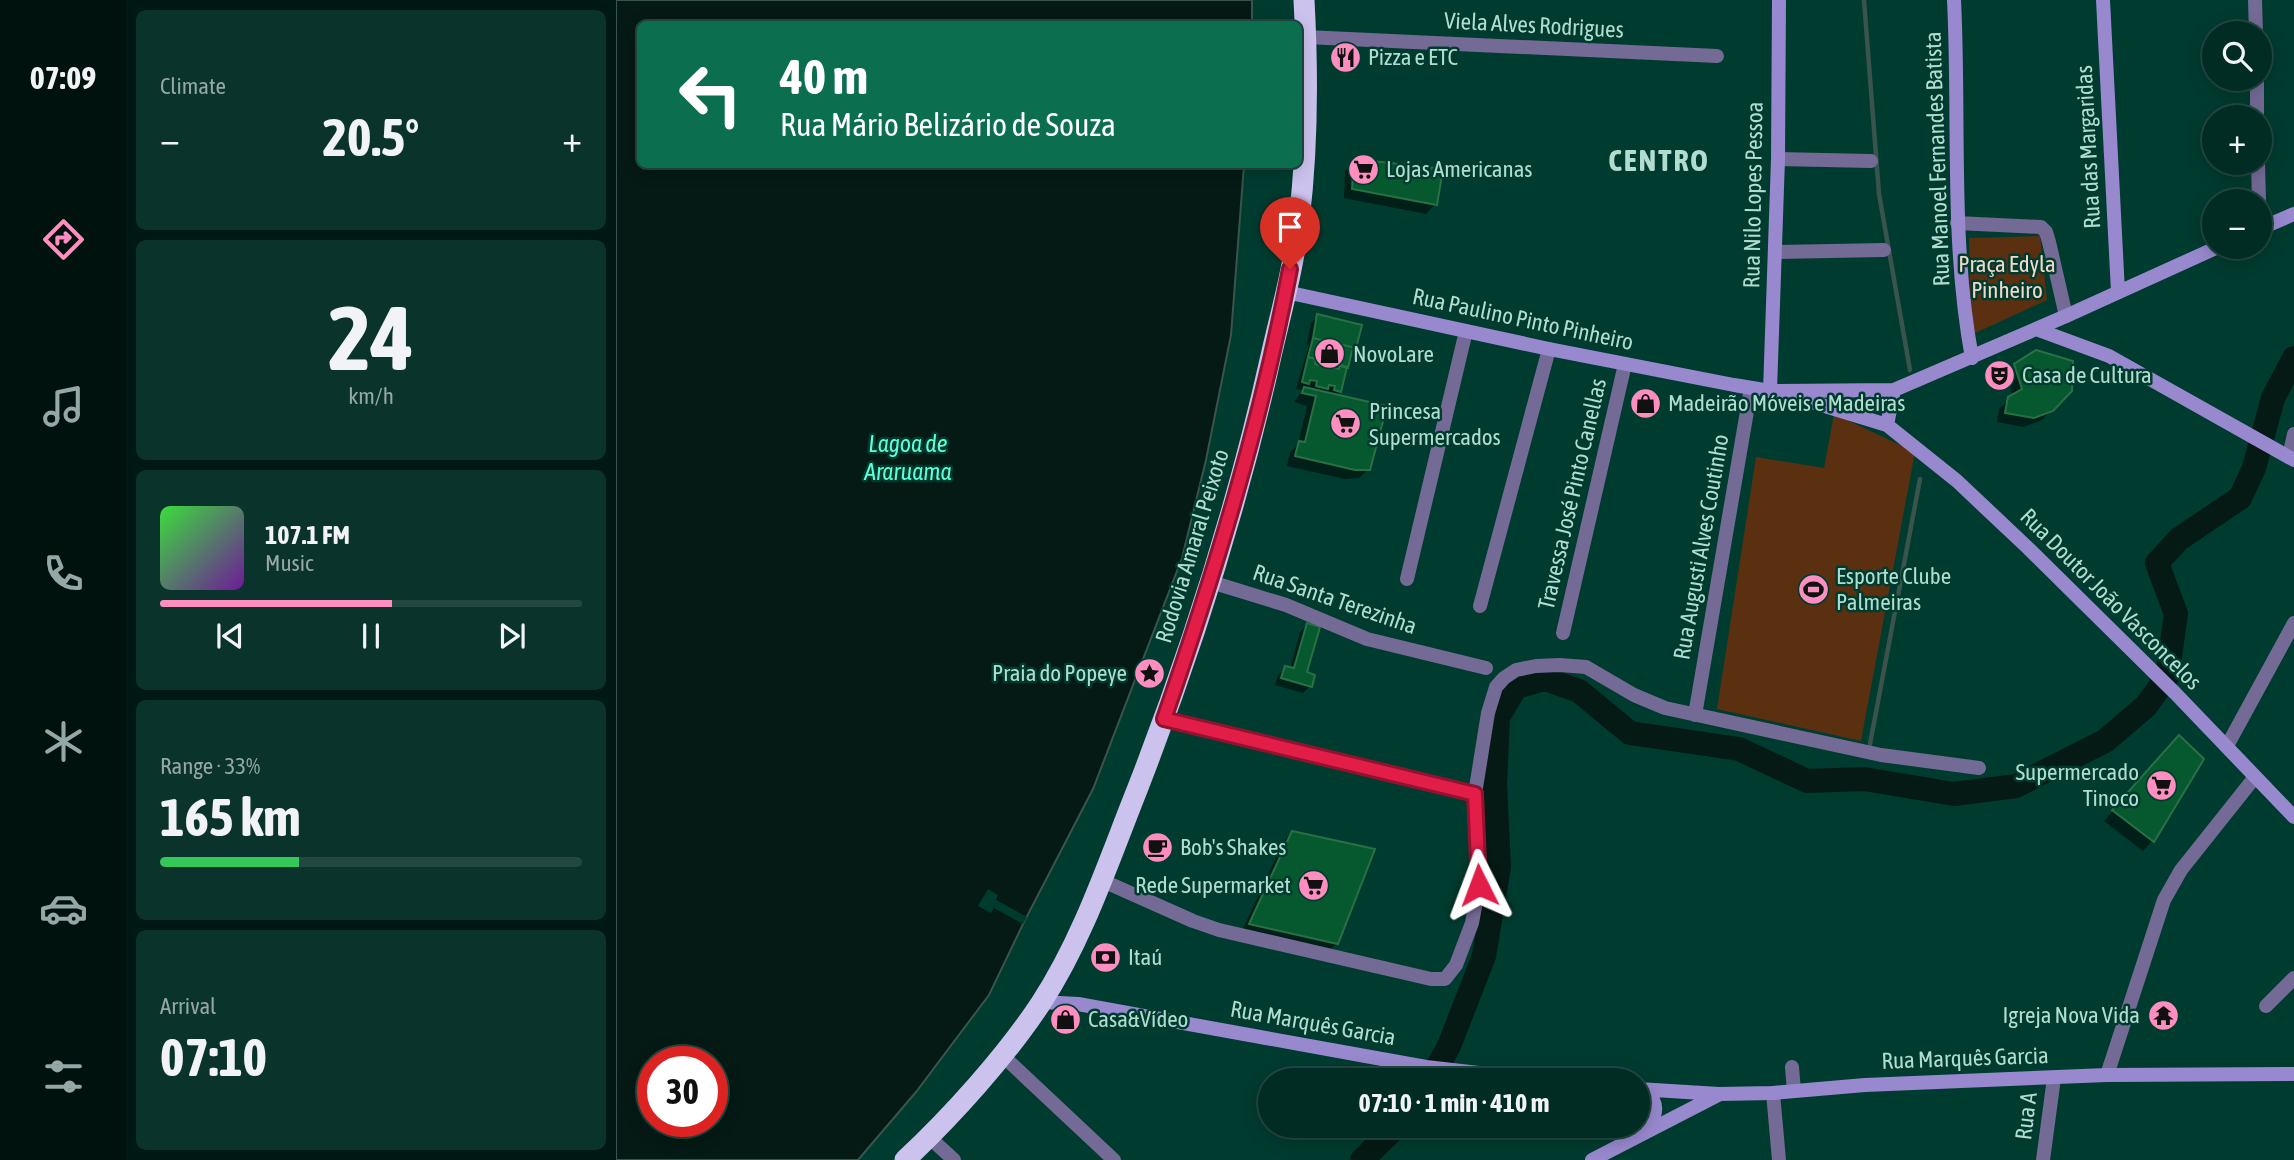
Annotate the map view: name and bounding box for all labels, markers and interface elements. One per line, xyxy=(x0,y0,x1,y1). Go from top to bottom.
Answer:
street label: Viela Alves Rodrigues xyxy=(1443,7,1625,43)
map controls xyxy=(2202,21,2272,259)
button: search xyxy=(2202,21,2272,91)
street label: Rua Manoel Fernandes Batista xyxy=(1920,31,1954,287)
restaurant icon: Pizza e ETC xyxy=(1328,40,1362,74)
place label: Pizza e ETC xyxy=(1368,44,1458,70)
text: 40 m xyxy=(780,48,868,104)
icon: left xyxy=(665,49,756,140)
text: 07:09 xyxy=(30,59,96,96)
street label: Rua das Margaridas xyxy=(2071,65,2105,229)
text: Climate xyxy=(160,73,226,99)
street label: Rua Nilo Lopes Pessoa xyxy=(1738,101,1768,289)
button: + xyxy=(2202,105,2272,175)
text: Rua Mário Belizário de Souza xyxy=(780,106,1116,143)
text: 20.5° xyxy=(323,107,419,167)
text: − xyxy=(160,117,180,160)
text: + xyxy=(562,117,582,160)
district label: CENTRO xyxy=(1608,143,1710,177)
supermarket icon: Lojas Americanas xyxy=(1346,152,1380,186)
place label: Lojas Americanas xyxy=(1386,156,1533,182)
button: − xyxy=(2202,189,2272,259)
pin xyxy=(1260,197,1320,269)
icon: arrive xyxy=(1271,208,1309,246)
icon: directions xyxy=(39,215,88,264)
park label: Praça Edyla Pinheiro xyxy=(1958,251,2056,303)
street label: Rua Paulino Pinto Pinheiro xyxy=(1410,283,1636,355)
text: 24 xyxy=(328,285,414,389)
shop icon: NovoLare xyxy=(1313,337,1347,371)
place label: NovoLare xyxy=(1353,341,1434,367)
theatre icon: Casa de Cultura xyxy=(1982,358,2016,392)
place label: Casa de Cultura xyxy=(2022,362,2152,388)
street label: Travessa José Pinto Canellas xyxy=(1533,376,1611,612)
icon: music xyxy=(39,382,88,431)
text: km/h xyxy=(348,383,394,409)
shop icon: Madeirão Móveis e Madeiras xyxy=(1628,386,1662,420)
place label: Madeirão Móveis e Madeiras xyxy=(1668,390,1905,416)
place label: Princesa Supermercados xyxy=(1369,398,1501,450)
supermarket icon: Princesa Supermercados xyxy=(1329,407,1363,441)
water label: Lagoa de Araruama xyxy=(863,430,952,485)
street label: Rua Augusti Alves Coutinho xyxy=(1668,432,1734,662)
street label: Rodovia Amaral Peixoto xyxy=(1150,446,1234,646)
street label: Rua Doutor João Vasconcelos xyxy=(2015,503,2207,695)
text: 107.1 FM xyxy=(265,520,350,550)
icon: phone xyxy=(39,549,88,598)
text: Music xyxy=(265,550,313,576)
street label: Rua Santa Terezinha xyxy=(1250,559,1420,639)
place label: Esporte Clube Palmeiras xyxy=(1836,563,1951,615)
sports icon: Esporte Clube Palmeiras xyxy=(1796,572,1830,606)
icon: previous xyxy=(211,617,249,655)
icon: pause xyxy=(352,617,390,655)
icon: next xyxy=(493,617,531,655)
place icon: Praia do Popeye xyxy=(1133,656,1167,690)
place label: Praia do Popeye xyxy=(992,660,1127,686)
icon: climate xyxy=(39,717,88,766)
text: Range · 33% xyxy=(160,753,260,779)
place label: Supermercado Tinoco xyxy=(2015,759,2139,811)
supermarket icon: Supermercado Tinoco xyxy=(2145,768,2179,802)
text: 165 km xyxy=(160,787,301,847)
cafe icon: Bob's Shakes xyxy=(1140,830,1174,864)
place label: Bob's Shakes xyxy=(1180,834,1286,860)
position arrow xyxy=(1442,848,1516,922)
supermarket icon: Rede Supermarket xyxy=(1297,868,1331,902)
place label: Rede Supermarket xyxy=(1135,872,1291,898)
icon: car xyxy=(39,884,88,933)
bank icon: Itaú xyxy=(1088,940,1122,974)
place label: Itaú xyxy=(1128,944,1162,970)
text: Arrival xyxy=(160,993,216,1019)
street label: Rua Marquês Garcia xyxy=(1228,996,1398,1050)
temple icon: Igreja Nova Vida xyxy=(2146,998,2180,1032)
shop icon: Casa&Vídeo xyxy=(1048,1002,1082,1036)
place label: Igreja Nova Vida xyxy=(2002,1002,2140,1028)
place label: Casa&Vídeo xyxy=(1088,1006,1188,1032)
text: 07:10 xyxy=(160,1027,267,1087)
street label: Rua Marquês Garcia xyxy=(1881,1042,2049,1074)
speed limit sign: 30 xyxy=(637,1046,728,1137)
icon: filters xyxy=(39,1052,88,1101)
text: 07:10 · 1 min · 410 m xyxy=(1359,1088,1549,1118)
street label: Rua A xyxy=(2010,1090,2042,1141)

